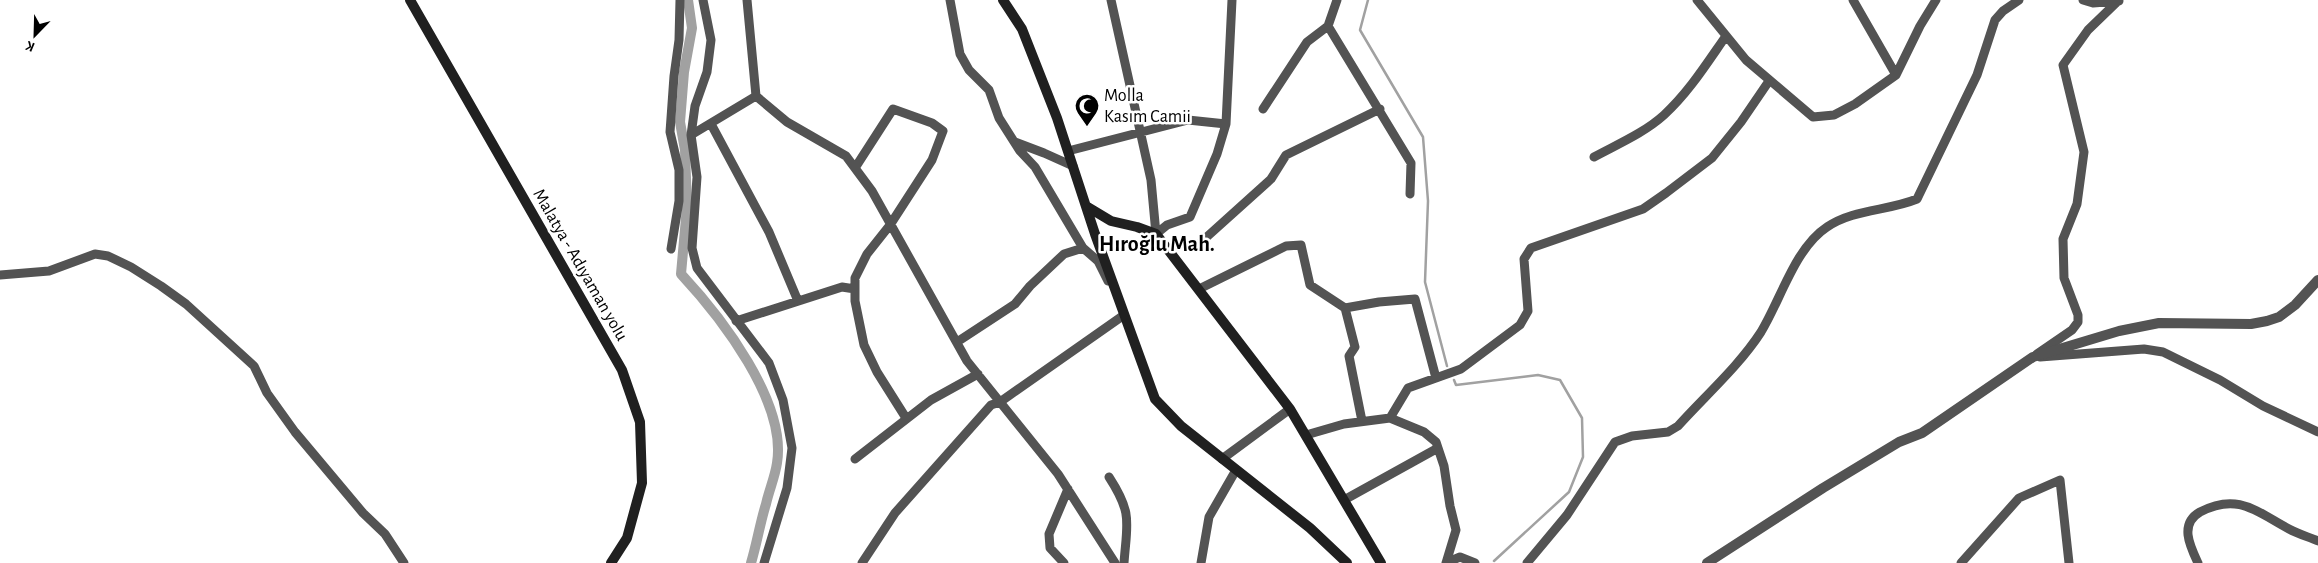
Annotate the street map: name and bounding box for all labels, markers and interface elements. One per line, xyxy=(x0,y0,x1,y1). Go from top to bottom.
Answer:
north arrow xyxy=(10,10,60,60)
text: K xyxy=(23,38,37,54)
place label: Molla Kasım Camii xyxy=(1104,87,1191,126)
mosque icon: Molla Kasım Camii xyxy=(1074,93,1100,127)
street label: Malatya - Adıyaman yolu xyxy=(529,186,631,344)
district label: Hıroğlu Mah. xyxy=(1099,233,1215,255)

